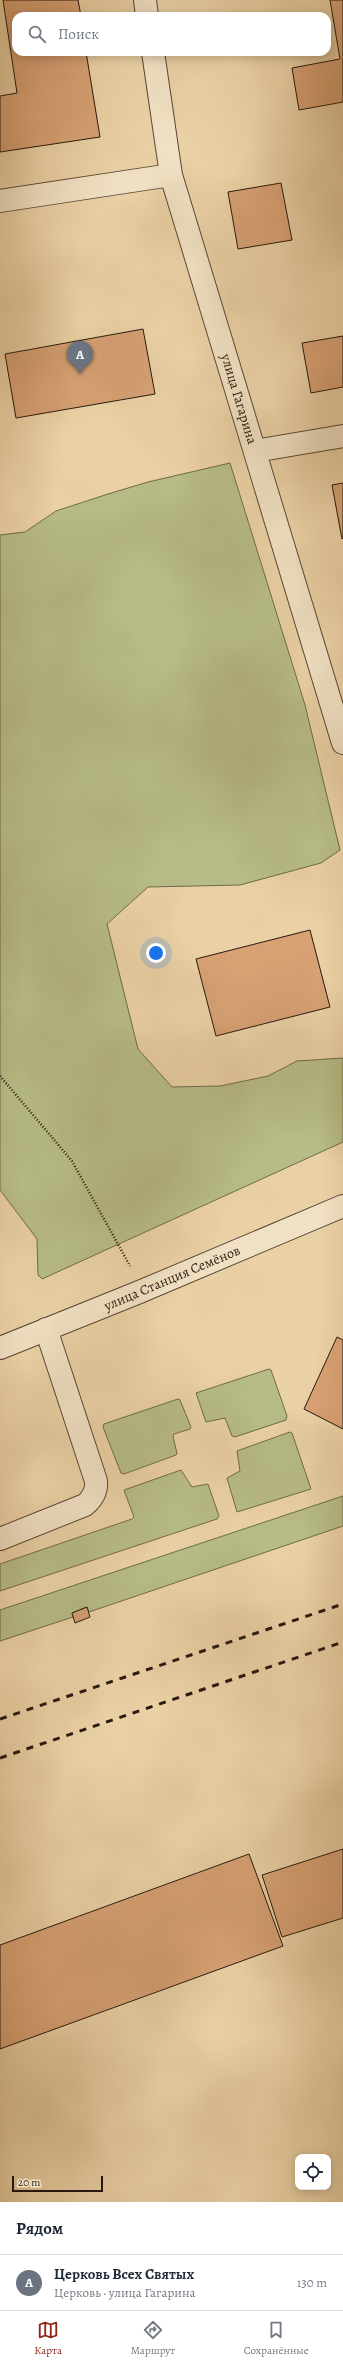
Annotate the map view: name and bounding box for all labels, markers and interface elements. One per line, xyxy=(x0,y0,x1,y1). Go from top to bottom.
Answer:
search box xyxy=(12,12,331,56)
icon: search xyxy=(26,23,48,45)
text: Поиск xyxy=(58,24,99,44)
pin: A xyxy=(67,341,93,374)
street label: улица Гагарина xyxy=(216,351,262,447)
your location xyxy=(146,943,166,963)
street label: улица Станция Семёнов xyxy=(100,1241,243,1316)
map controls xyxy=(295,2154,331,2190)
button: locate xyxy=(295,2154,331,2190)
scale bar xyxy=(12,2174,103,2193)
text: 20 m xyxy=(18,2175,40,2190)
text: Рядом xyxy=(16,2217,63,2240)
text: Церковь Всех Святых xyxy=(54,2264,194,2284)
text: A xyxy=(25,2274,33,2291)
text: 130 m xyxy=(297,2274,327,2291)
text: Церковь · улица Гагарина xyxy=(54,2284,195,2301)
tab: Карта xyxy=(34,2319,62,2358)
tab: Маршрут xyxy=(131,2319,175,2358)
tab: Сохранённые xyxy=(244,2319,309,2358)

